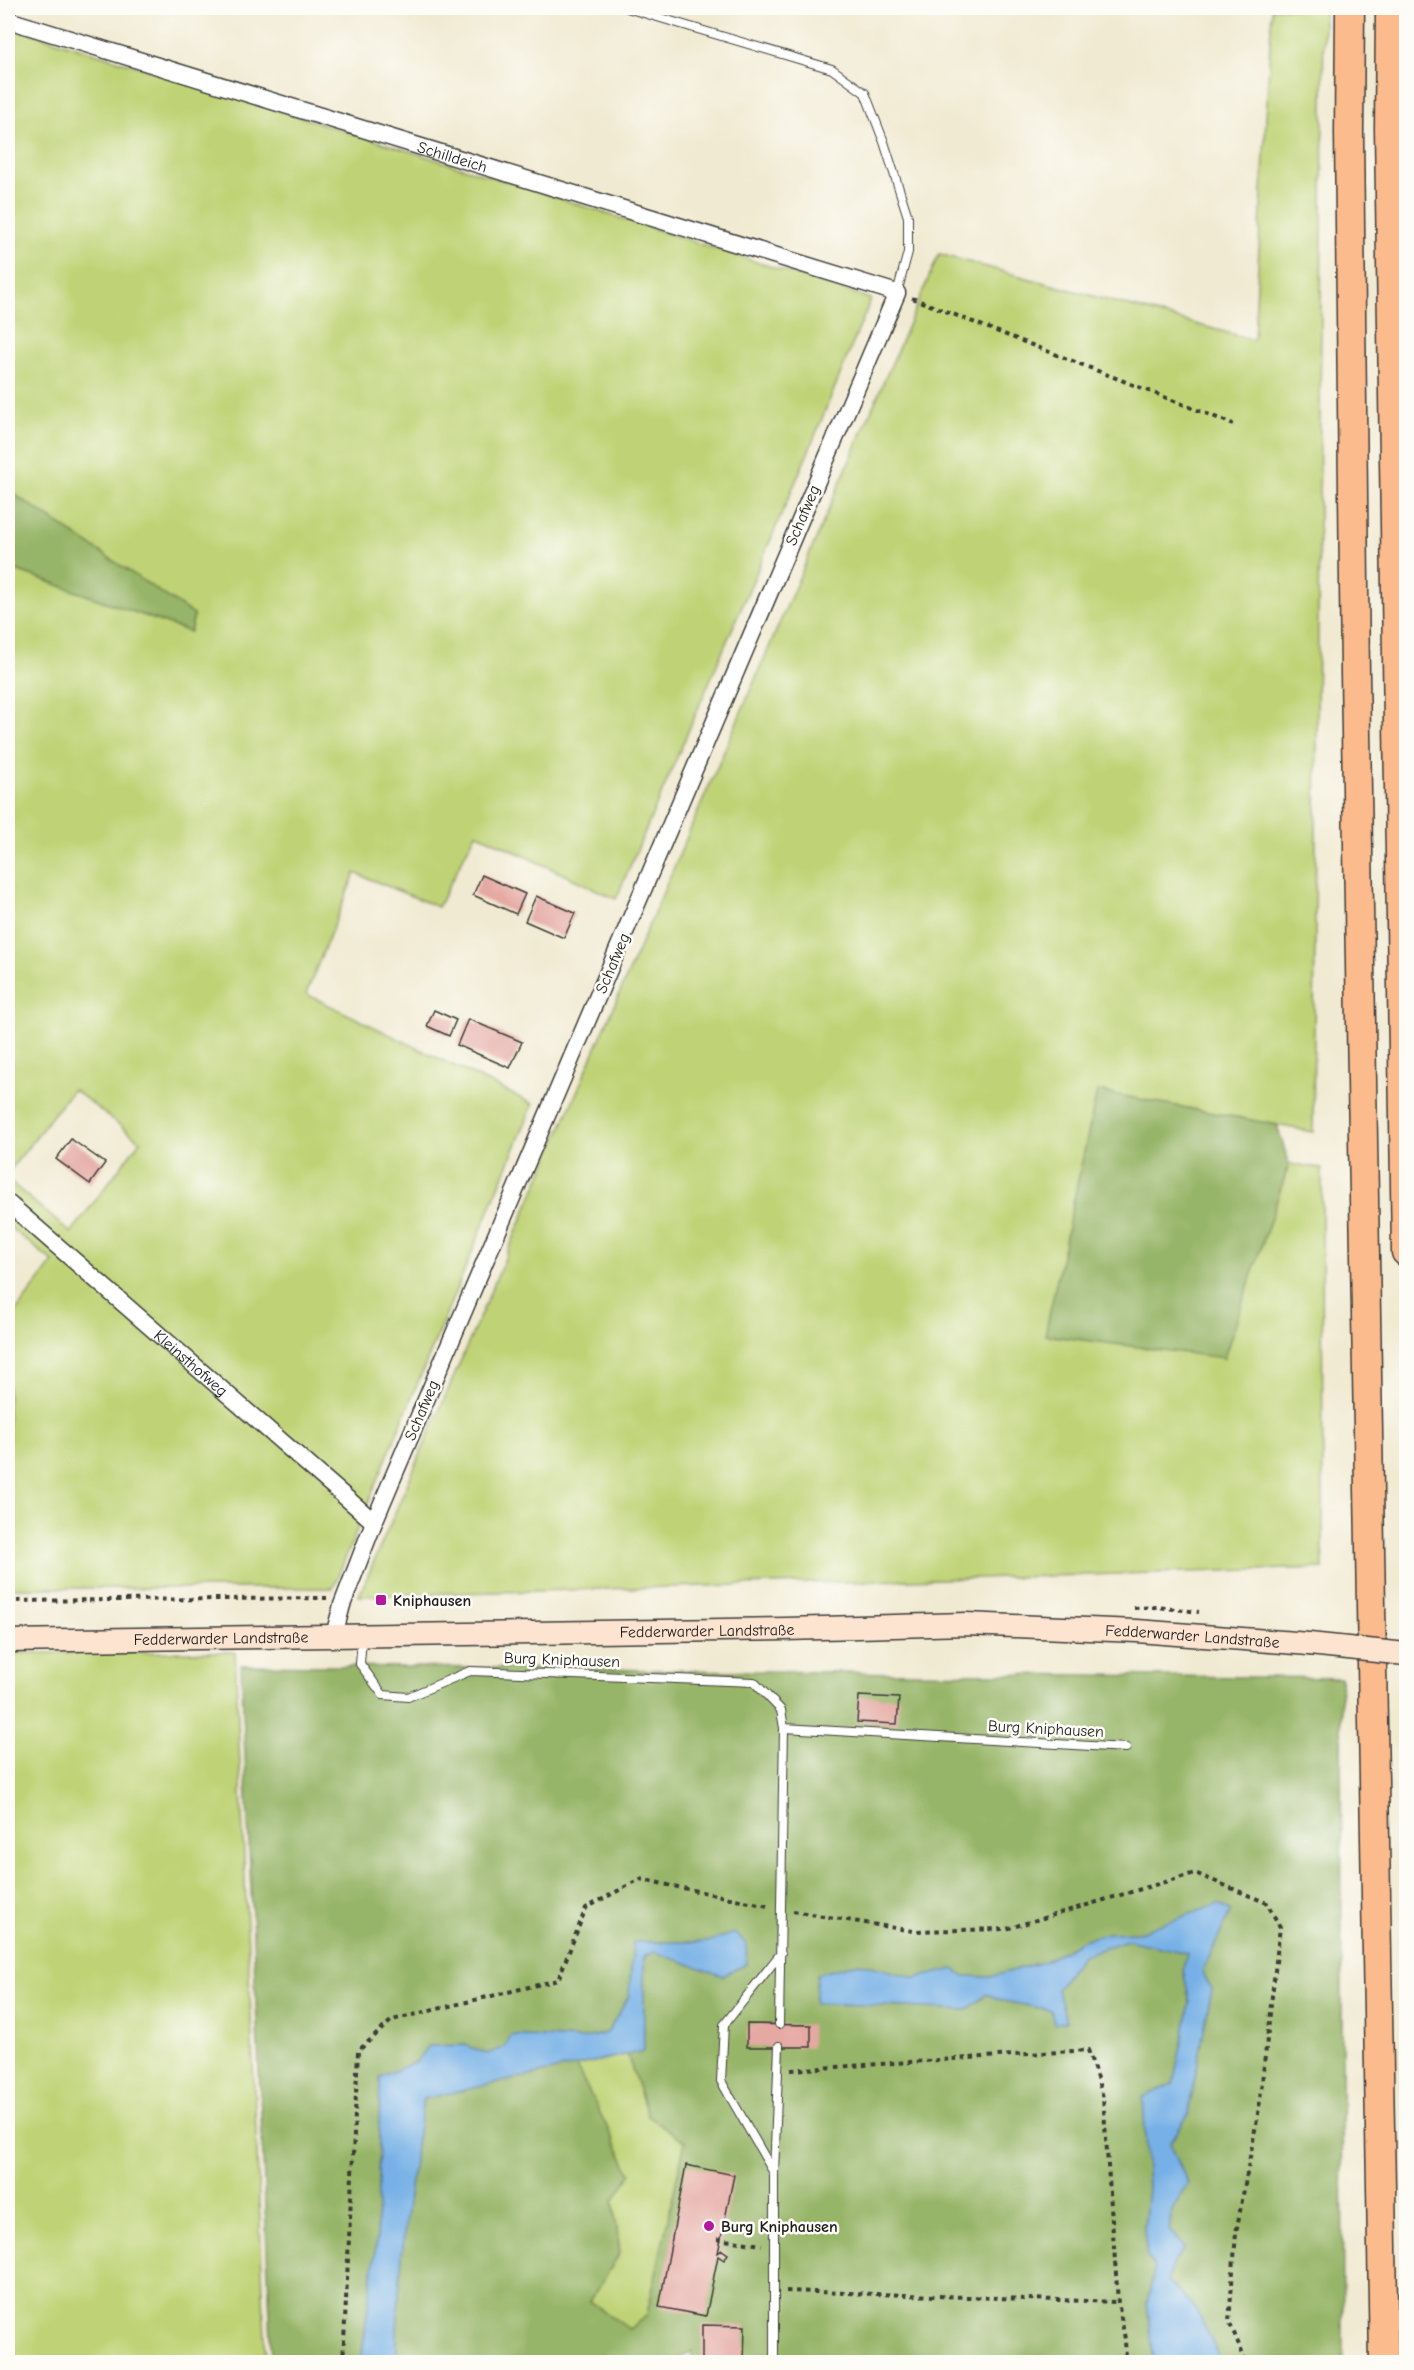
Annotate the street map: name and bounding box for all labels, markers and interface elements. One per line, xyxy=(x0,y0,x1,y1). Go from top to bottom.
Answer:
street label: Schilldeich xyxy=(415,138,489,177)
street label: Schafweg xyxy=(782,483,824,548)
street label: Schafweg xyxy=(592,931,634,996)
street label: Kleinsthofweg xyxy=(150,1327,231,1400)
street label: Schafweg xyxy=(401,1378,443,1443)
place label: Kniphausen xyxy=(393,1592,471,1610)
marker: Kniphausen xyxy=(374,1593,388,1607)
street label: Fedderwarder Landstraße xyxy=(619,1621,795,1642)
street label: Fedderwarder Landstraße xyxy=(1105,1622,1280,1652)
street label: Fedderwarder Landstraße xyxy=(133,1628,308,1649)
street label: Burg Kniphausen xyxy=(504,1649,620,1671)
street label: Burg Kniphausen xyxy=(987,1717,1104,1741)
place label: Burg Kniphausen xyxy=(721,2218,838,2236)
marker: Burg Kniphausen xyxy=(702,2219,716,2233)

